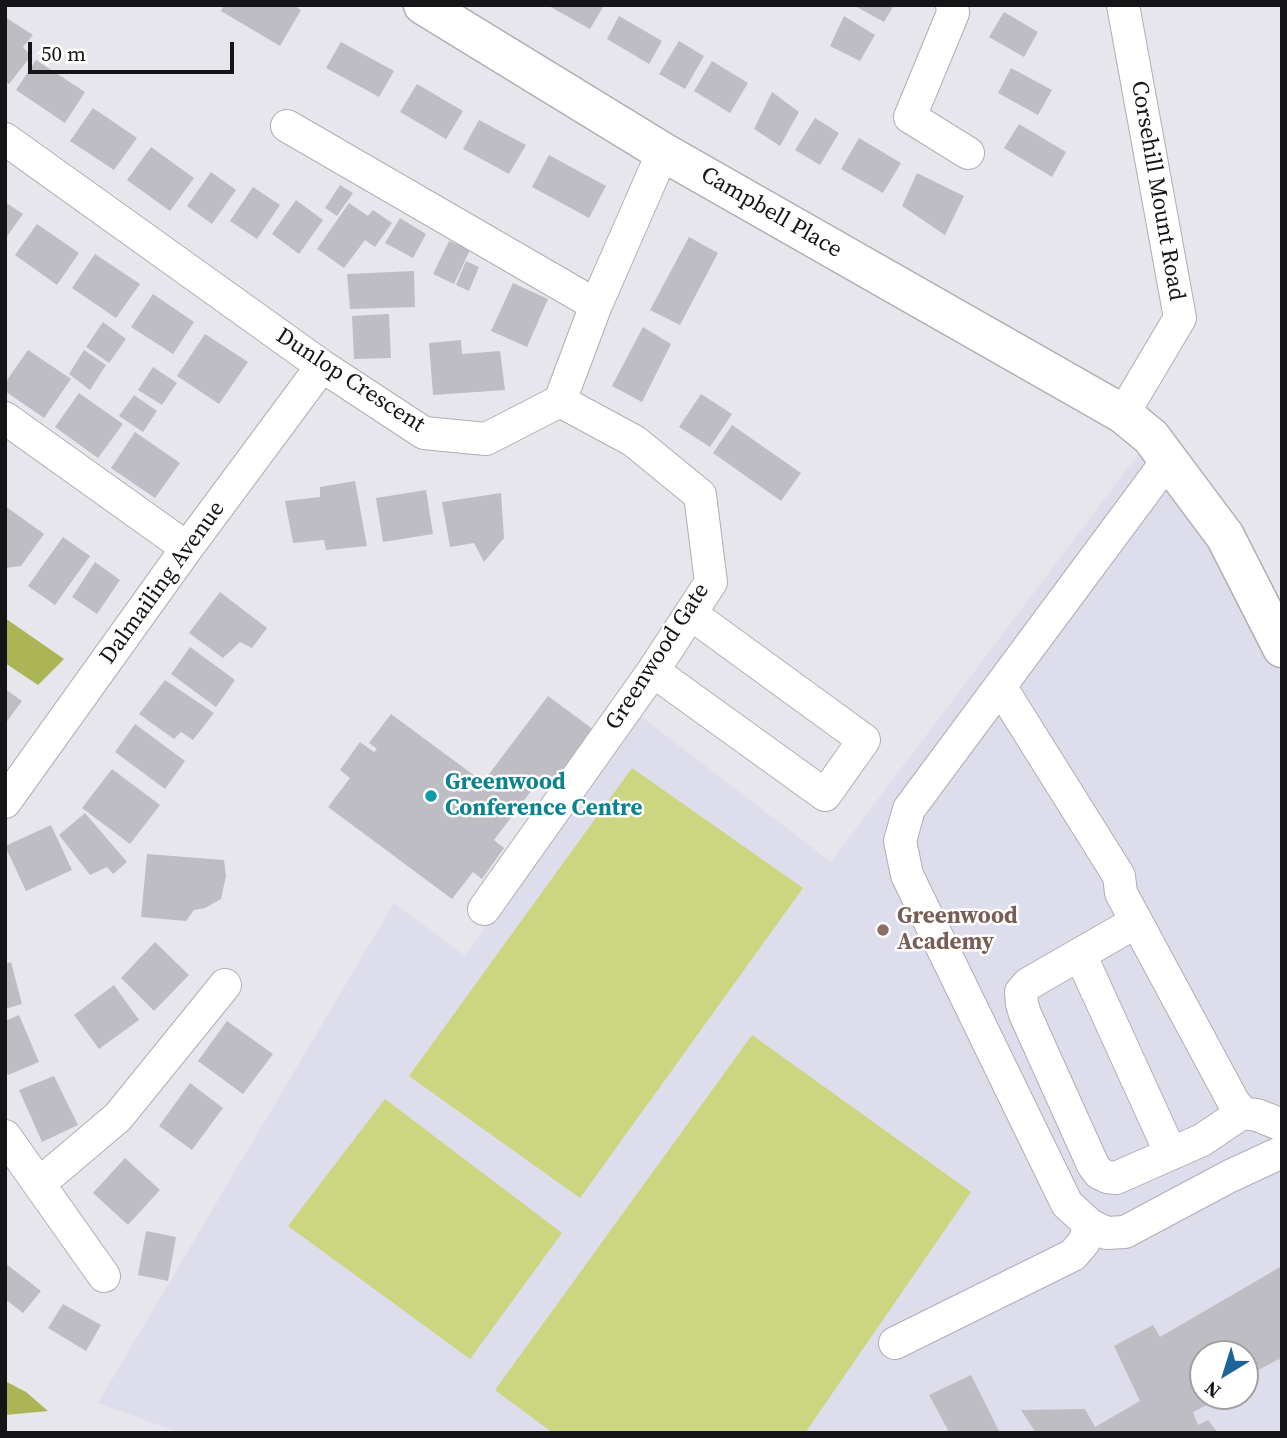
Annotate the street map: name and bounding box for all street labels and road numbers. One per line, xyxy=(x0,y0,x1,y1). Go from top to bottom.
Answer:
street label: Corsehill Mount Road xyxy=(1124,79,1190,303)
street label: Campbell Place xyxy=(696,161,846,265)
street label: Dunlop Crescent xyxy=(270,323,430,439)
street label: Dalmailing Avenue xyxy=(95,496,231,670)
street label: Greenwood Gate xyxy=(600,579,716,735)

